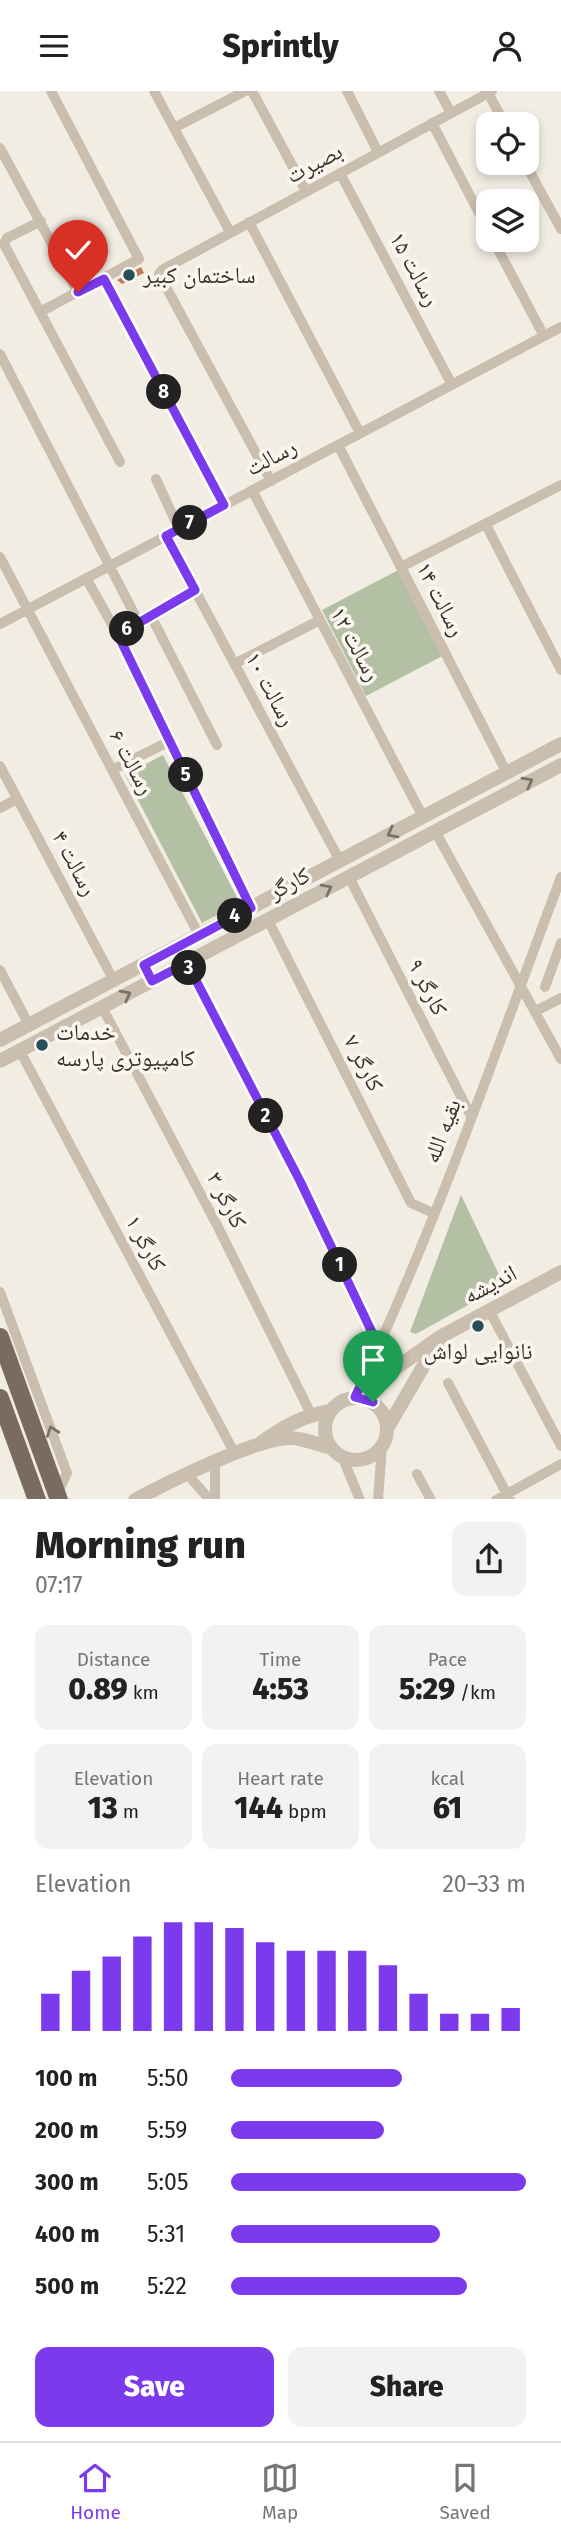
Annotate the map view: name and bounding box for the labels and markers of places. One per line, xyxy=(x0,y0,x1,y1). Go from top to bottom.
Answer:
pin xyxy=(48,220,108,292)
place label: ساختمان کبیر xyxy=(142,261,256,289)
marker: ساختمان کبیر xyxy=(121,267,137,283)
pin: 8 xyxy=(146,375,182,409)
pin: 7 xyxy=(172,505,208,541)
pin: 6 xyxy=(110,611,144,647)
pin: 5 xyxy=(168,757,204,793)
pin: 4 xyxy=(218,899,252,933)
pin: 3 xyxy=(172,951,206,985)
place label: خدمات کامپیوتری پارسه xyxy=(56,1018,195,1072)
marker: خدمات کامپیوتری پارسه xyxy=(34,1037,50,1053)
pin: 2 xyxy=(248,1098,284,1133)
pin: 1 xyxy=(322,1247,358,1283)
marker: نانوایی لواش xyxy=(470,1318,486,1334)
pin xyxy=(343,1330,403,1402)
place label: نانوایی لواش xyxy=(424,1337,532,1365)

